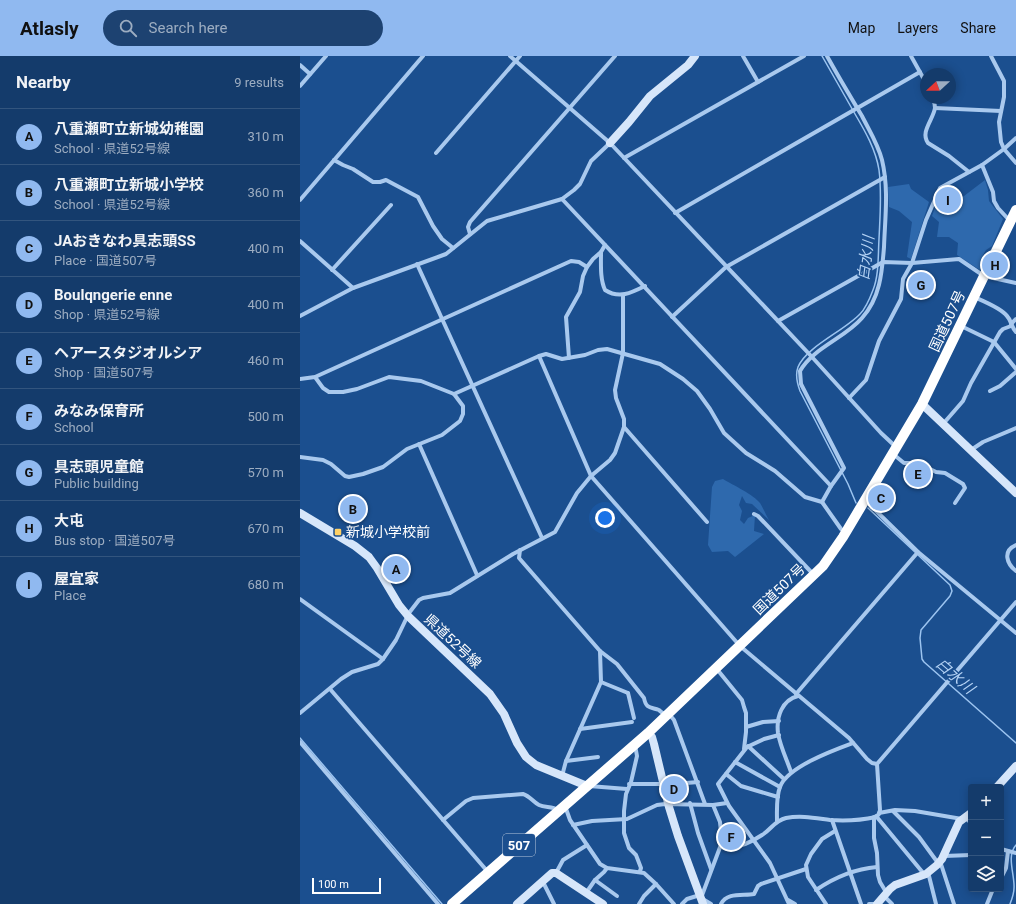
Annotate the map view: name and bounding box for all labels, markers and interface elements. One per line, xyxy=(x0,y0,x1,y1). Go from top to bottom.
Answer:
search box xyxy=(103,10,383,46)
text: Atlasly xyxy=(20,17,79,40)
icon: search xyxy=(117,17,139,39)
text: Search here xyxy=(149,19,228,37)
text: Map xyxy=(848,20,875,36)
text: Layers xyxy=(897,20,938,36)
text: Share xyxy=(960,20,996,36)
north arrow xyxy=(920,68,956,104)
text: Nearby xyxy=(16,72,71,92)
text: 9 results xyxy=(234,75,284,90)
text: 八重瀬町立新城幼稚園 xyxy=(54,120,204,138)
text: A xyxy=(25,129,33,144)
text: 310 m xyxy=(247,129,284,144)
text: School · 県道52号線 xyxy=(54,141,170,156)
text: 八重瀬町立新城小学校 xyxy=(54,176,204,194)
text: B xyxy=(25,185,33,200)
text: 360 m xyxy=(247,185,284,200)
pin: I xyxy=(935,185,961,215)
text: School · 県道52号線 xyxy=(54,197,170,212)
text: JAおきなわ具志頭SS xyxy=(54,232,196,250)
water label: 白水川 xyxy=(854,233,878,281)
text: C xyxy=(25,241,33,256)
text: 400 m xyxy=(247,241,284,256)
pin: H xyxy=(982,250,1008,280)
text: Place · 国道507号 xyxy=(54,253,157,268)
pin: G xyxy=(908,270,934,300)
text: Boulqngerie enne xyxy=(54,286,172,304)
street label: 国道507号 xyxy=(926,288,968,354)
text: D xyxy=(25,297,33,312)
text: 400 m xyxy=(247,297,284,312)
text: Shop · 県道52号線 xyxy=(54,307,160,322)
text: ヘアースタジオルシア xyxy=(54,344,202,362)
text: E xyxy=(25,353,33,368)
text: 460 m xyxy=(247,353,284,368)
text: Shop · 国道507号 xyxy=(54,365,154,380)
text: みなみ保育所 xyxy=(54,402,144,420)
text: F xyxy=(25,409,33,424)
text: 500 m xyxy=(247,409,284,424)
text: School xyxy=(54,420,94,435)
text: 具志頭児童館 xyxy=(54,458,144,476)
pin: E xyxy=(905,459,931,489)
text: G xyxy=(25,465,33,480)
text: 570 m xyxy=(247,465,284,480)
text: Public building xyxy=(54,476,139,491)
pin: C xyxy=(868,483,894,513)
pin: B xyxy=(340,494,366,524)
your location xyxy=(595,508,615,528)
text: 大屯 xyxy=(54,512,84,530)
text: H xyxy=(24,521,34,536)
text: 670 m xyxy=(247,521,284,536)
place label: 新城小学校前 xyxy=(346,524,430,540)
marker: 新城小学校前 xyxy=(333,527,343,537)
text: Bus stop · 国道507号 xyxy=(54,533,176,548)
pin: A xyxy=(383,554,409,584)
street label: 国道507号 xyxy=(750,560,808,618)
text: 屋宜家 xyxy=(54,570,99,588)
text: I xyxy=(27,577,31,592)
text: 680 m xyxy=(247,577,284,592)
text: Place xyxy=(54,588,86,603)
street label: 県道52号線 xyxy=(421,611,485,671)
water label: 白水川 xyxy=(932,654,979,699)
pin: D xyxy=(661,774,687,804)
map controls xyxy=(968,784,1004,892)
button: + xyxy=(968,784,1004,820)
button: − xyxy=(968,820,1004,856)
pin: F xyxy=(718,822,744,852)
road number: 507 xyxy=(503,834,535,856)
button: layers xyxy=(968,856,1004,892)
scale bar xyxy=(312,876,381,895)
text: 100 m xyxy=(318,878,349,891)

